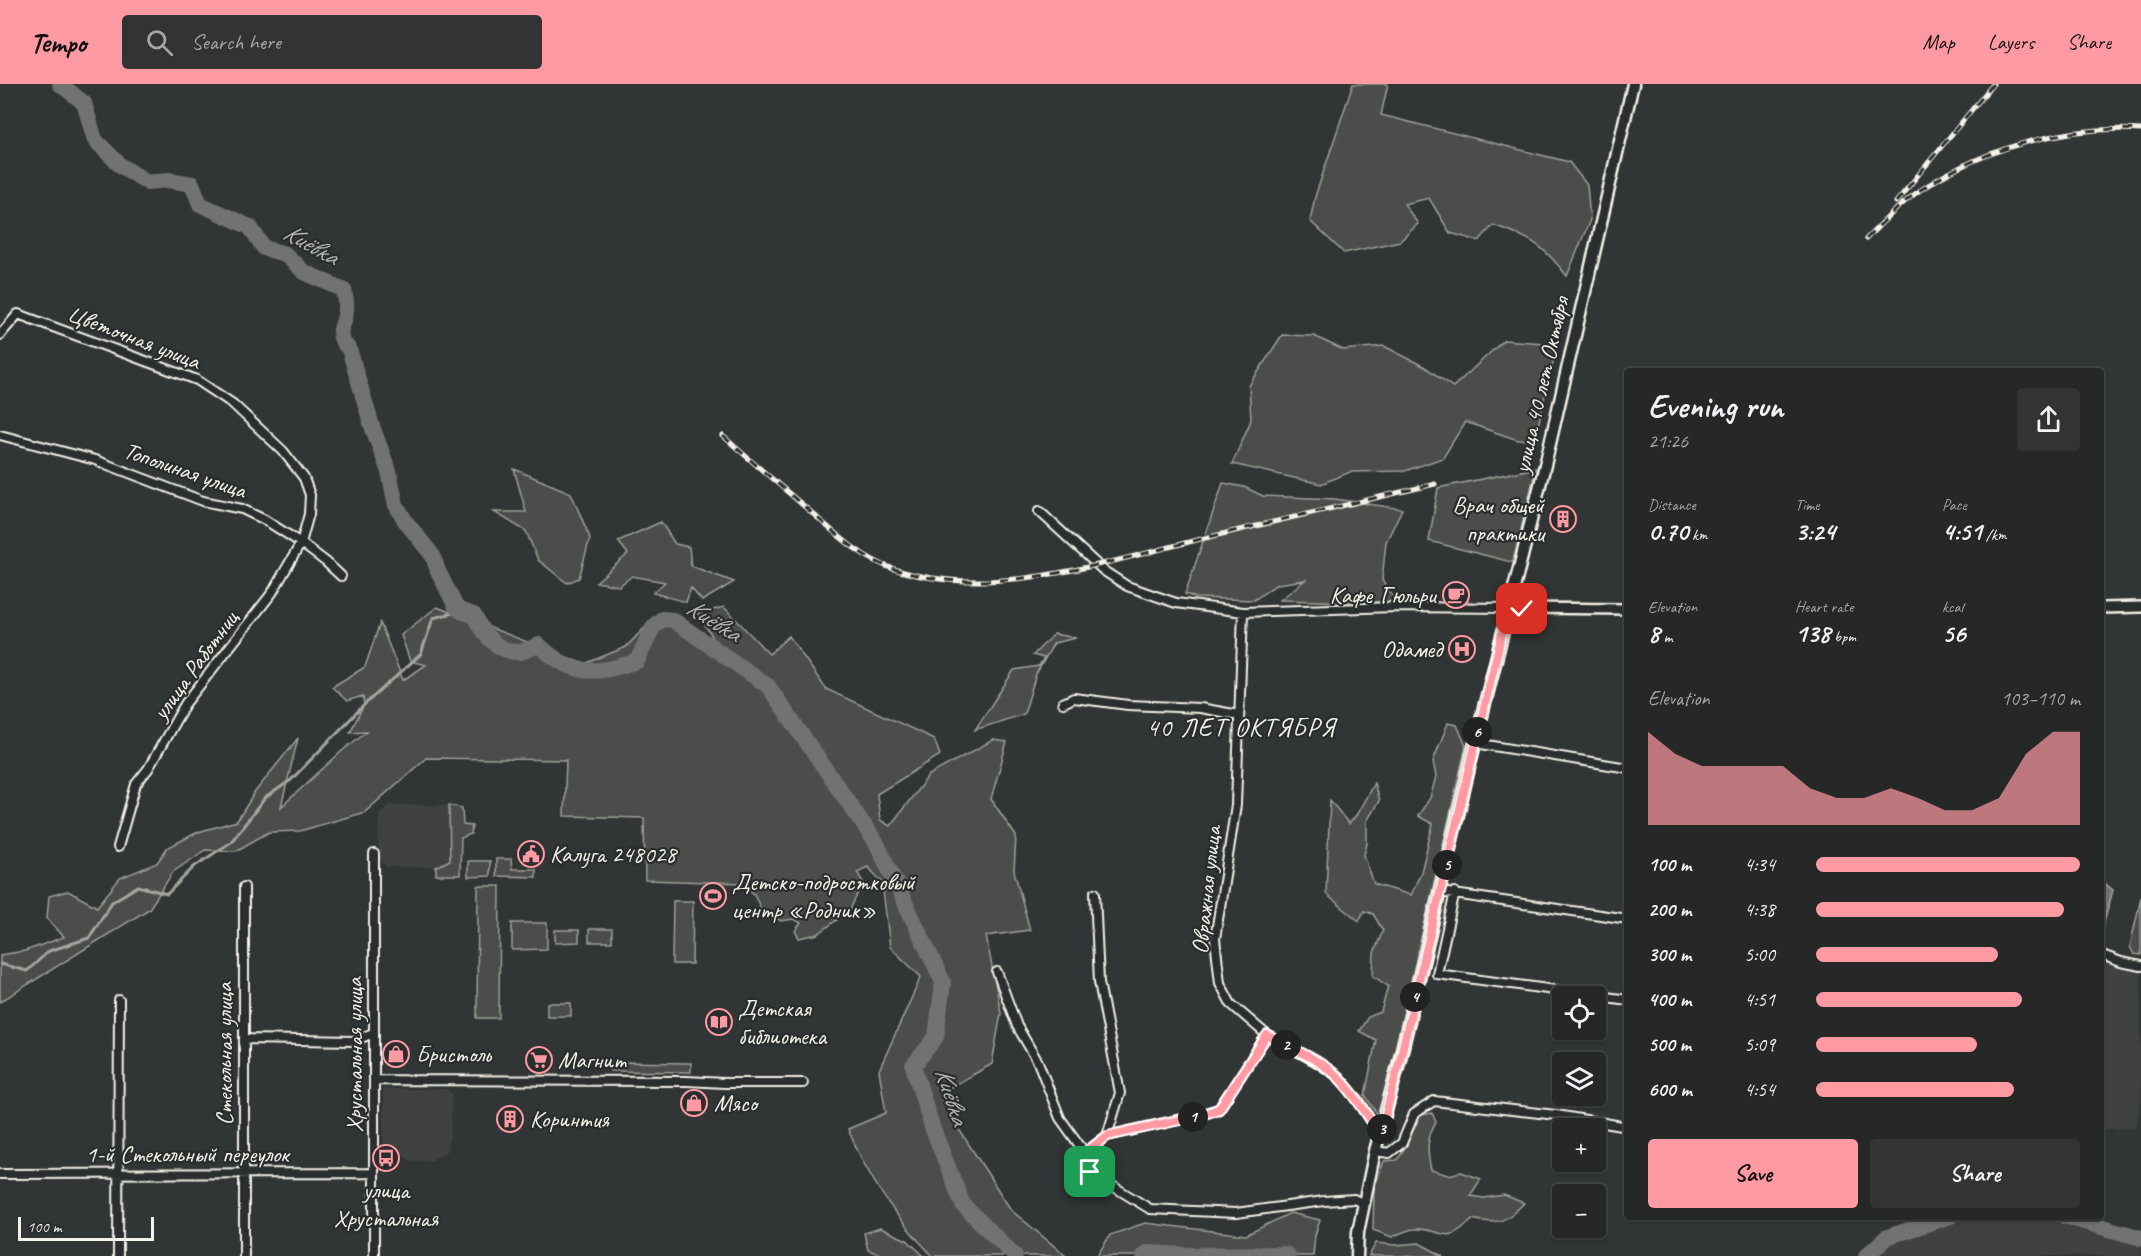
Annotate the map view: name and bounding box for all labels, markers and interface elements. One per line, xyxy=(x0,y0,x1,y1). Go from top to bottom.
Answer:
search box xyxy=(122,15,542,69)
text: Tempo xyxy=(30,25,86,60)
icon: search xyxy=(143,26,176,59)
text: Search here xyxy=(191,28,281,56)
text: Map xyxy=(1922,29,1955,55)
text: Layers xyxy=(1988,29,2034,55)
text: Share xyxy=(2067,29,2111,55)
water label: Киёвка xyxy=(278,215,347,274)
street label: улица 40 лет Октября xyxy=(1506,292,1576,478)
street label: Цветочная улица xyxy=(63,298,206,377)
text: Evening run xyxy=(1648,385,1783,427)
button: share xyxy=(2017,388,2080,451)
text: 21:26 xyxy=(1648,429,1688,454)
street label: Тополиная улица xyxy=(120,435,251,505)
place label: Врач общей практики xyxy=(1453,490,1546,548)
text: Distance xyxy=(1648,495,1696,515)
text: Time xyxy=(1795,495,1819,515)
text: Pace xyxy=(1942,495,1967,515)
building icon: Врач общей практики xyxy=(1548,504,1578,534)
text: 0.70 xyxy=(1648,515,1688,548)
text: 3:24 xyxy=(1795,515,1835,548)
text: 4:51 xyxy=(1942,515,1982,548)
text: km xyxy=(1688,525,1708,545)
text: /km xyxy=(1982,525,2007,545)
place label: Кафе Гюльри xyxy=(1330,580,1438,610)
cafe icon: Кафе Гюльри xyxy=(1441,580,1471,610)
pin xyxy=(1496,583,1547,634)
water label: Киёвка xyxy=(681,591,750,651)
icon: check xyxy=(1505,592,1538,625)
text: Elevation xyxy=(1648,597,1697,617)
text: Heart rate xyxy=(1795,597,1853,617)
text: kcal xyxy=(1942,597,1963,617)
street label: улица Работниц xyxy=(144,603,246,727)
text: 8 xyxy=(1648,617,1660,650)
text: 138 xyxy=(1795,617,1830,650)
text: 56 xyxy=(1942,617,1966,650)
text: m xyxy=(1660,627,1673,647)
text: bpm xyxy=(1830,627,1856,647)
place label: Одамед xyxy=(1382,634,1445,664)
hospital icon: Одамед xyxy=(1447,634,1477,664)
text: Elevation xyxy=(1648,686,1710,711)
text: 103–110 m xyxy=(2001,686,2080,711)
district label: 40 ЛЕТ ОКТЯБРЯ xyxy=(1146,711,1338,744)
pin: 6 xyxy=(1462,717,1492,747)
text: 6 xyxy=(1473,722,1481,742)
street label: Овражная улица xyxy=(1184,822,1228,955)
public building icon: Калуга 248028 xyxy=(516,839,546,869)
place label: Калуга 248028 xyxy=(550,839,678,869)
pin: 5 xyxy=(1432,850,1462,880)
text: 100 m xyxy=(1648,852,1691,877)
text: 4:34 xyxy=(1744,852,1775,877)
text: 5 xyxy=(1444,855,1450,875)
place label: Детско-подростковый центр «Родник» xyxy=(732,867,917,925)
sports icon: Детско-подростковый центр «Родник» xyxy=(698,881,728,911)
text: 200 m xyxy=(1648,897,1691,922)
text: 4:38 xyxy=(1744,897,1775,922)
text: 300 m xyxy=(1648,942,1691,967)
text: 5:00 xyxy=(1744,942,1775,967)
street label: Хрустальная улица xyxy=(339,976,369,1132)
street label: Стекольная улица xyxy=(209,981,239,1125)
pin: 4 xyxy=(1400,982,1430,1012)
map controls xyxy=(1552,986,1606,1238)
button: locate xyxy=(1552,986,1606,1040)
text: 4 xyxy=(1411,987,1419,1007)
text: 400 m xyxy=(1648,987,1691,1012)
text: 4:51 xyxy=(1744,987,1775,1012)
place label: Детская библиотека xyxy=(738,993,827,1051)
library icon: Детская библиотека xyxy=(704,1007,734,1037)
pin: 2 xyxy=(1271,1030,1301,1060)
text: 500 m xyxy=(1648,1032,1691,1057)
text: 5:09 xyxy=(1744,1032,1775,1057)
text: 2 xyxy=(1282,1035,1290,1055)
shop icon: Бристоль xyxy=(381,1039,411,1069)
place label: Бристоль xyxy=(416,1039,492,1069)
supermarket icon: Магнит xyxy=(524,1045,554,1075)
place label: Магнит xyxy=(558,1045,627,1075)
button: layers xyxy=(1552,1052,1606,1106)
water label: Киёвка xyxy=(927,1063,977,1131)
text: 600 m xyxy=(1648,1077,1692,1102)
text: 4:54 xyxy=(1744,1077,1775,1102)
shop icon: Мясо xyxy=(679,1088,709,1118)
place label: Мясо xyxy=(714,1088,760,1118)
pin: 1 xyxy=(1178,1102,1208,1132)
building icon: Коринтия xyxy=(495,1104,525,1134)
place label: Коринтия xyxy=(530,1104,610,1134)
text: 1 xyxy=(1189,1107,1197,1127)
pin: 3 xyxy=(1367,1114,1397,1144)
button: + xyxy=(1552,1118,1606,1172)
text: 3 xyxy=(1378,1119,1386,1139)
street label: 1-й Стекольный переулок xyxy=(86,1139,291,1169)
button: Save xyxy=(1648,1139,1858,1208)
button: Share xyxy=(1870,1139,2080,1208)
bus stop icon: улица Хрустальная xyxy=(371,1143,401,1173)
pin xyxy=(1064,1146,1115,1197)
icon: arrive xyxy=(1073,1155,1106,1188)
place label: улица Хрустальная xyxy=(334,1175,439,1233)
button: − xyxy=(1552,1184,1606,1238)
scale bar xyxy=(18,1214,154,1242)
text: 100 m xyxy=(27,1217,61,1237)

